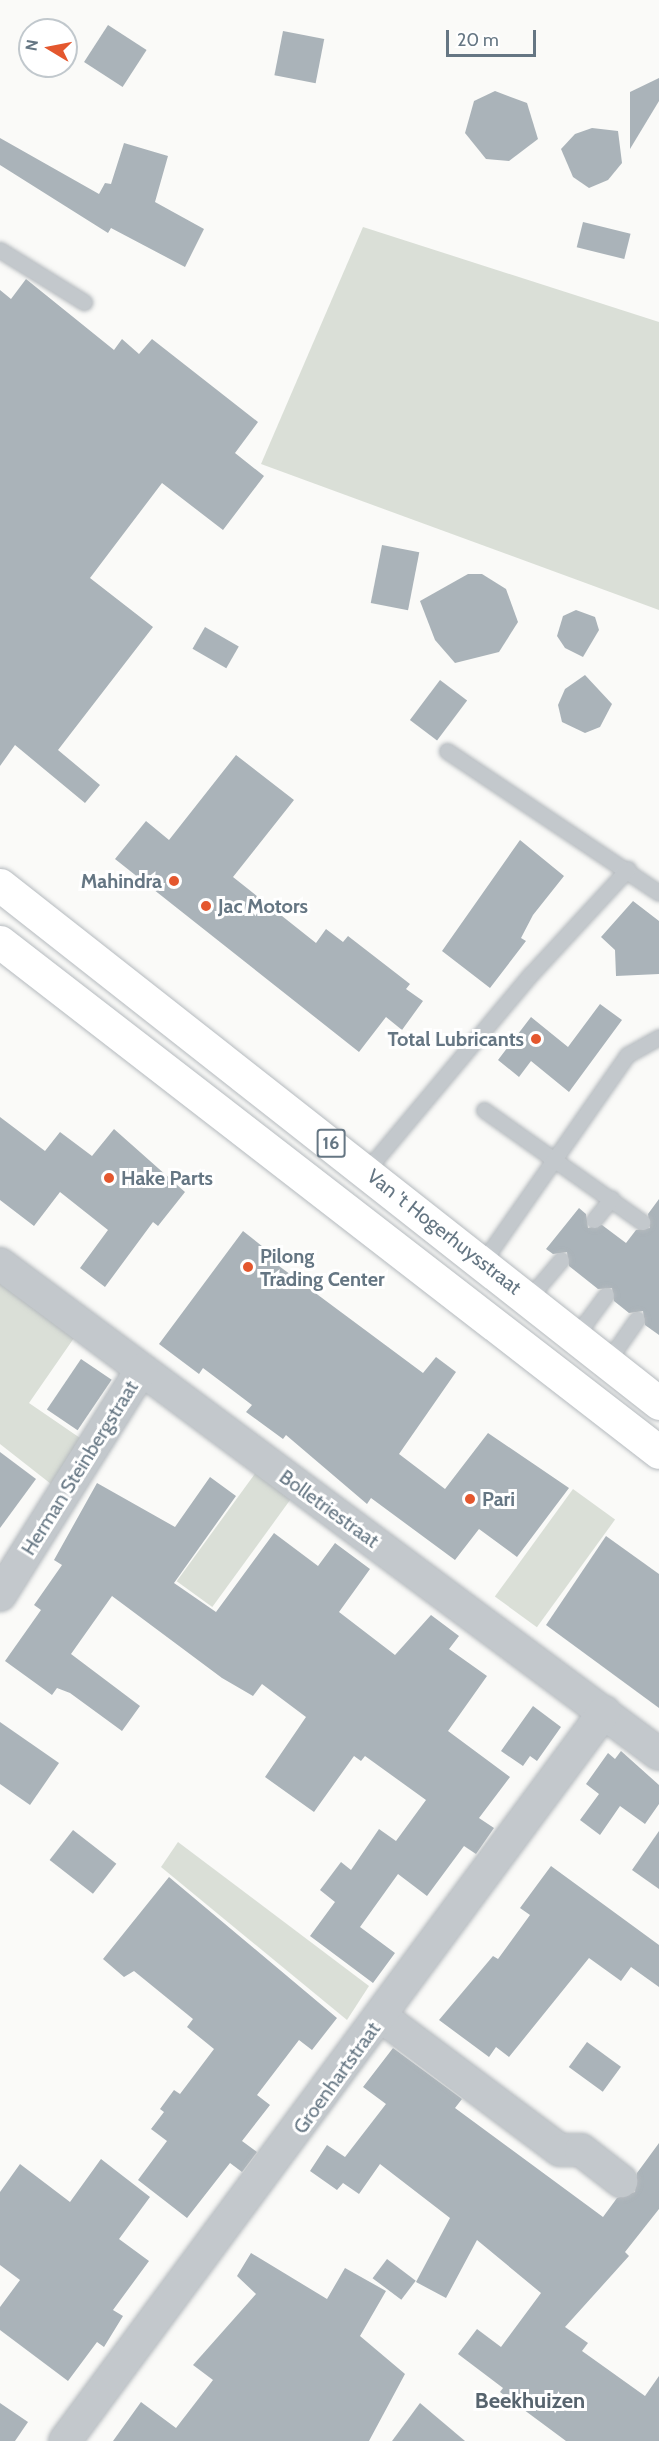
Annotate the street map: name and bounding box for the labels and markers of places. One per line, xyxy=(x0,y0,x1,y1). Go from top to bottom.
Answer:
place label: Mahindra xyxy=(81,869,162,893)
marker: Mahindra xyxy=(167,874,181,888)
place label: Jac Motors xyxy=(218,894,308,918)
marker: Jac Motors xyxy=(199,899,213,913)
place label: Total Lubricants xyxy=(387,1027,524,1051)
marker: Total Lubricants xyxy=(529,1032,543,1046)
place label: Hake Parts xyxy=(121,1166,213,1190)
marker: Hake Parts xyxy=(102,1171,116,1185)
place label: Pilong Trading Center xyxy=(260,1244,385,1291)
marker: Pilong Trading Center xyxy=(241,1260,255,1274)
place label: Pari xyxy=(482,1487,515,1511)
marker: Pari xyxy=(463,1492,477,1506)

